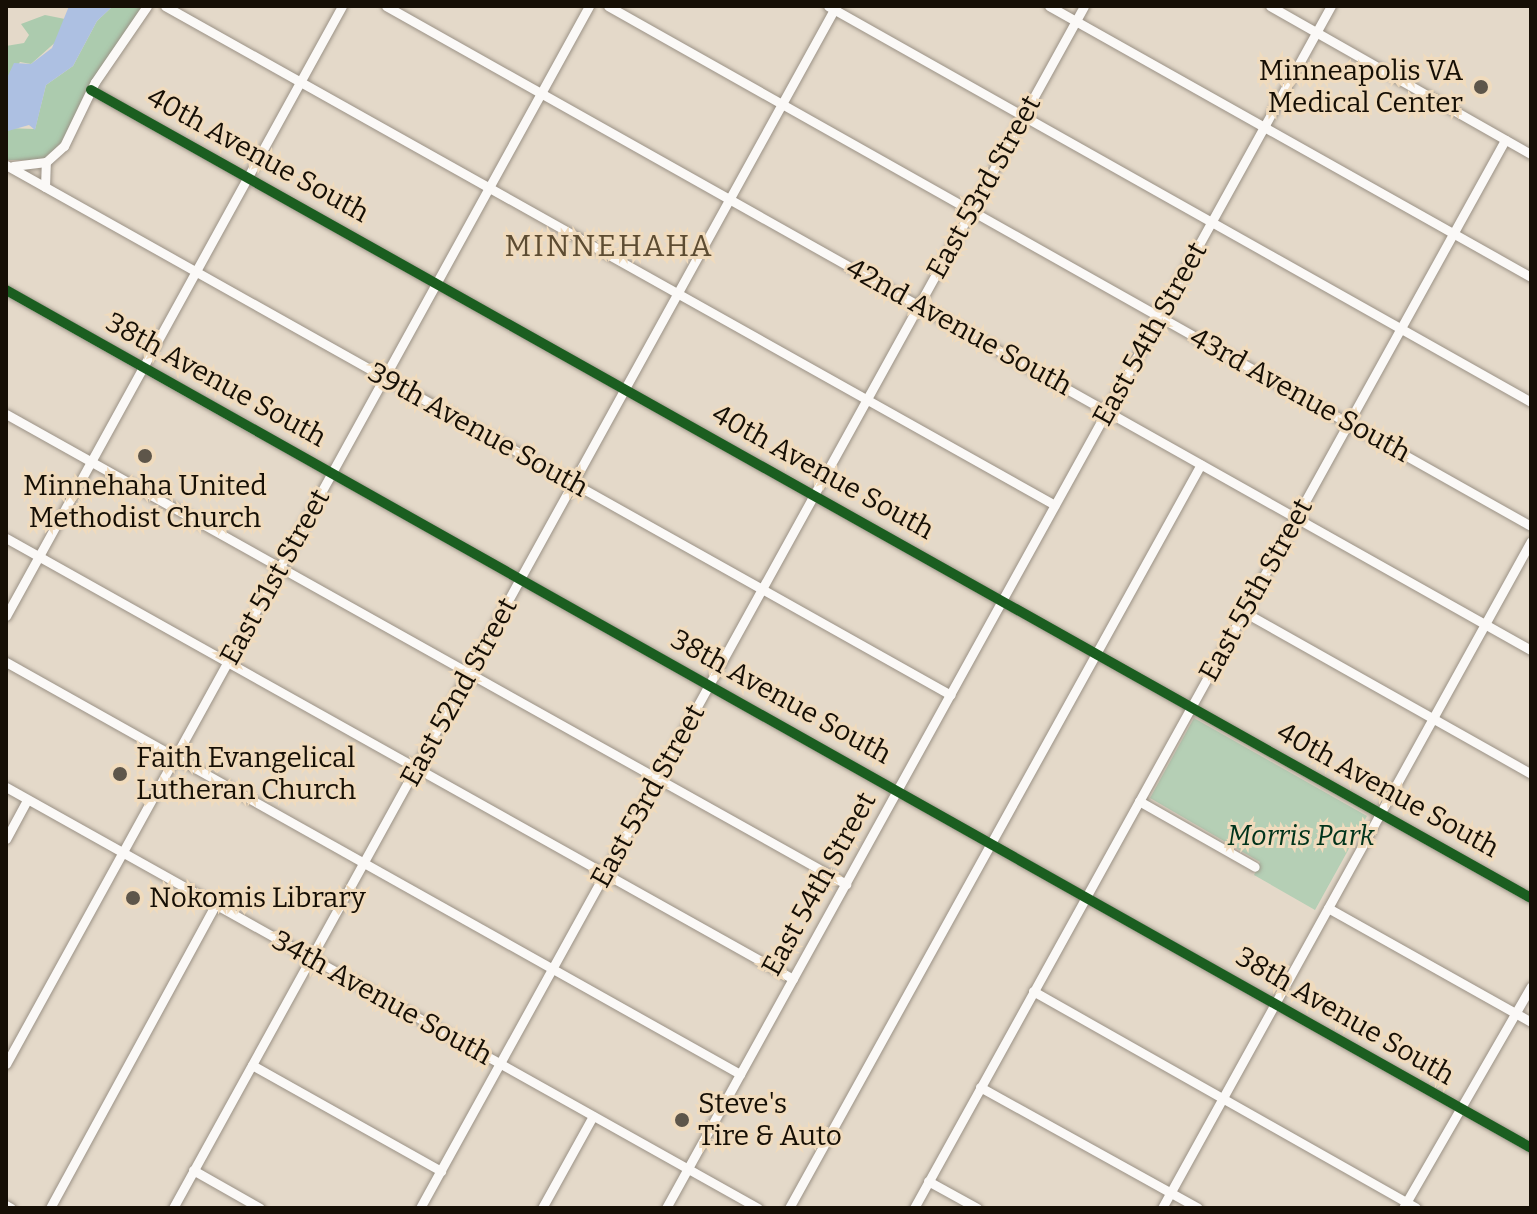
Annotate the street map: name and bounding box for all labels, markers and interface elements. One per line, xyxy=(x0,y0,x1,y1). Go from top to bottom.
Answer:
place label: Minneapolis VA Medical Center xyxy=(1259,54,1463,120)
marker: Minneapolis VA Medical Center xyxy=(1470,76,1492,98)
street label: 40th Avenue South xyxy=(141,80,375,230)
street label: East 53rd Street xyxy=(920,90,1048,284)
district label: MINNEHAHA xyxy=(504,228,714,264)
street label: East 54th Street xyxy=(1086,236,1214,432)
street label: 42nd Avenue South xyxy=(840,251,1078,403)
street label: 38th Avenue South xyxy=(100,306,332,454)
street label: 43rd Avenue South xyxy=(1184,320,1416,470)
street label: 39th Avenue South xyxy=(362,356,594,504)
street label: 40th Avenue South xyxy=(706,397,940,547)
marker: Minnehaha United Methodist Church xyxy=(136,447,154,465)
place label: Minnehaha United Methodist Church xyxy=(23,469,267,535)
street label: East 51st Street xyxy=(213,483,337,671)
street label: East 55th Street xyxy=(1192,493,1320,687)
street label: East 52nd Street xyxy=(393,592,525,792)
street label: 38th Avenue South xyxy=(665,623,897,771)
street label: East 53rd Street xyxy=(584,699,712,893)
street label: 40th Avenue South xyxy=(1271,715,1505,865)
place label: Faith Evangelical Lutheran Church xyxy=(136,741,356,807)
marker: Faith Evangelical Lutheran Church xyxy=(111,765,129,783)
street label: East 54th Street xyxy=(755,786,883,982)
park label: Morris Park xyxy=(1227,819,1375,853)
place label: Nokomis Library xyxy=(149,881,366,915)
marker: Nokomis Library xyxy=(124,889,142,907)
street label: 34th Avenue South xyxy=(266,924,498,1072)
street label: 38th Avenue South xyxy=(1230,940,1460,1092)
place label: Steve's Tire & Auto xyxy=(698,1087,842,1153)
marker: Steve's Tire & Auto xyxy=(673,1111,691,1129)

